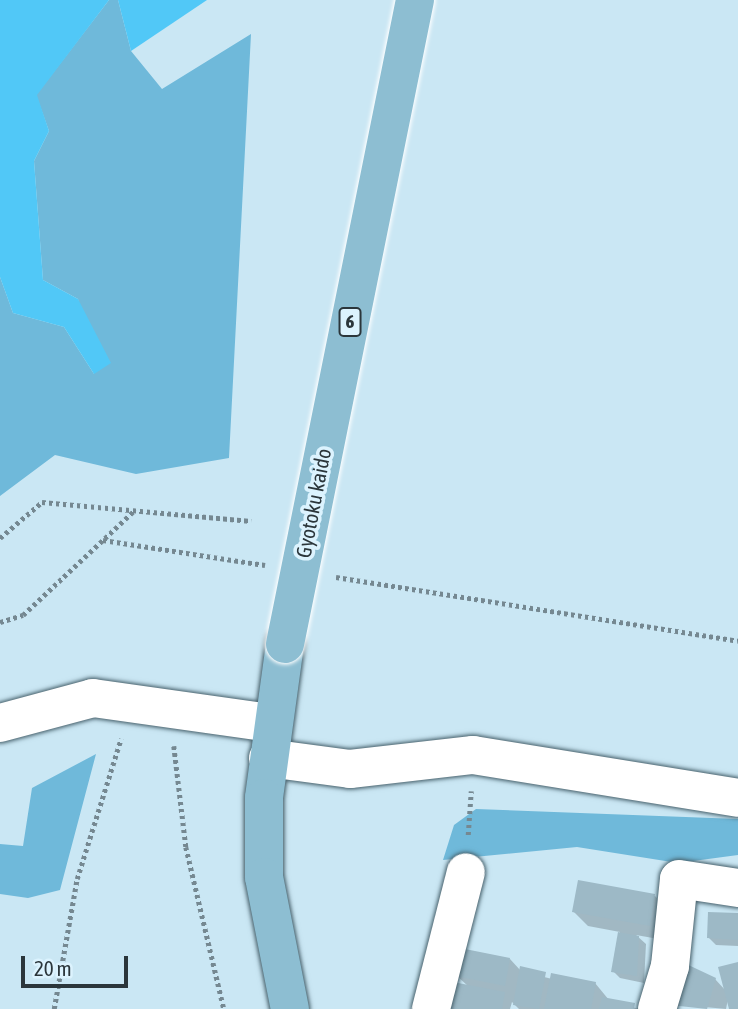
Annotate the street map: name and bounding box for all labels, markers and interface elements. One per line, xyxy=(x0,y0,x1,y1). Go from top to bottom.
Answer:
road number: 6 xyxy=(338,306,362,338)
street label: Gyotoku kaido xyxy=(290,446,336,560)
scale bar xyxy=(24,942,131,986)
text: 20 m xyxy=(34,956,72,980)

